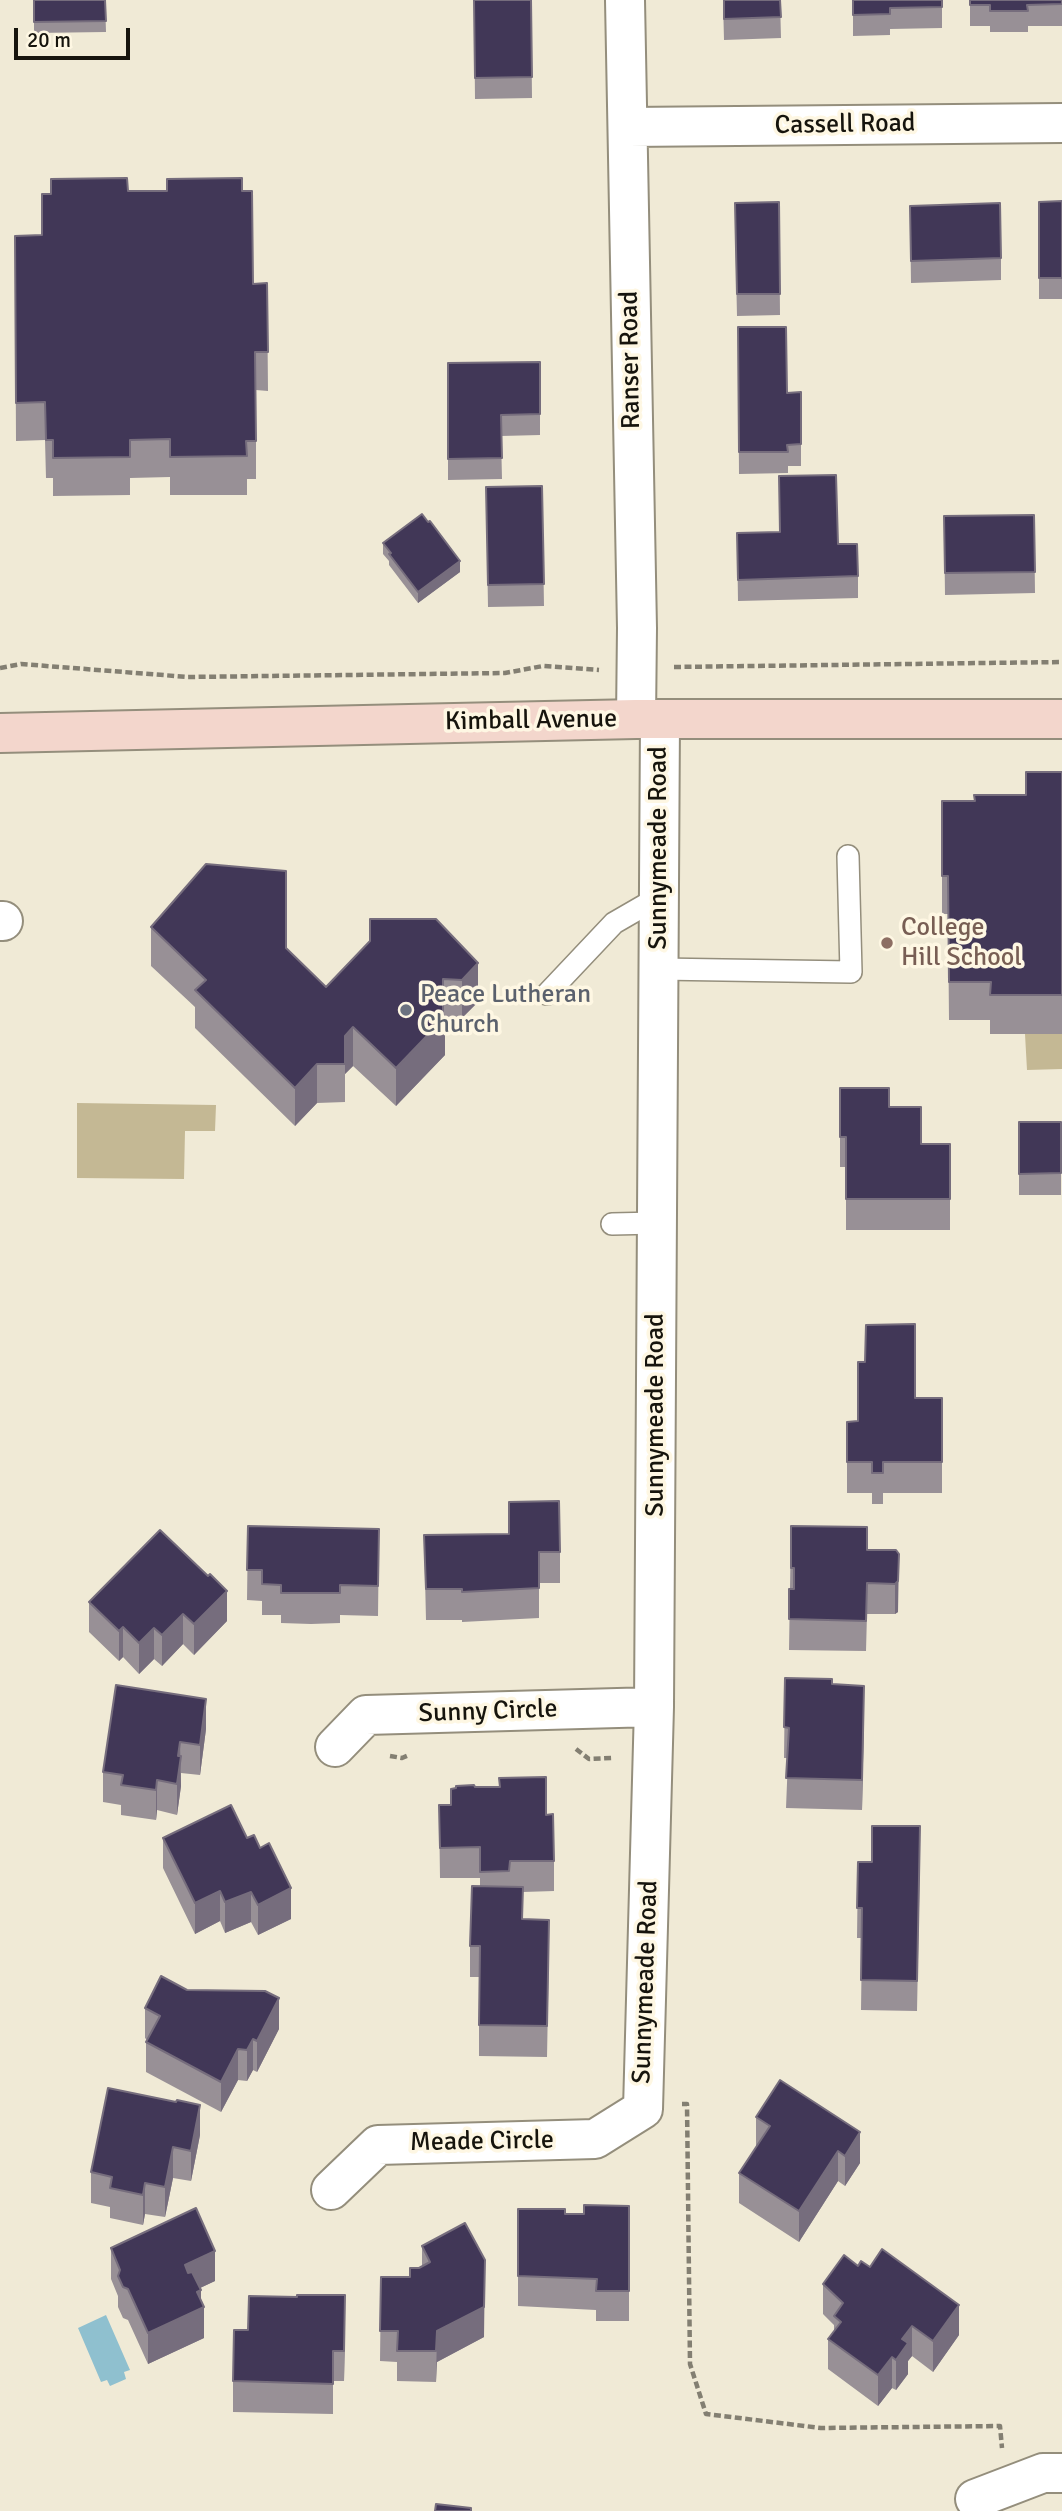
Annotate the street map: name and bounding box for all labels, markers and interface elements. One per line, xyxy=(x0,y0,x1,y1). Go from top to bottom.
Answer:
scale bar xyxy=(18,14,133,58)
text: 20 m xyxy=(27,27,71,53)
street label: Cassell Road xyxy=(774,108,916,142)
street label: Ranser Road xyxy=(614,291,648,429)
street label: Kimball Avenue xyxy=(445,704,617,738)
street label: Sunnymeade Road xyxy=(643,746,675,950)
place label: College Hill School xyxy=(901,912,1022,974)
marker: College Hill School xyxy=(879,935,895,951)
place label: Peace Lutheran Church xyxy=(420,979,591,1040)
marker: Peace Lutheran Church xyxy=(398,1002,414,1018)
street label: Sunnymeade Road xyxy=(640,1313,672,1517)
street label: Sunny Circle xyxy=(418,1694,558,1730)
street label: Sunnymeade Road xyxy=(627,1880,665,2084)
street label: Meade Circle xyxy=(410,2125,554,2159)

